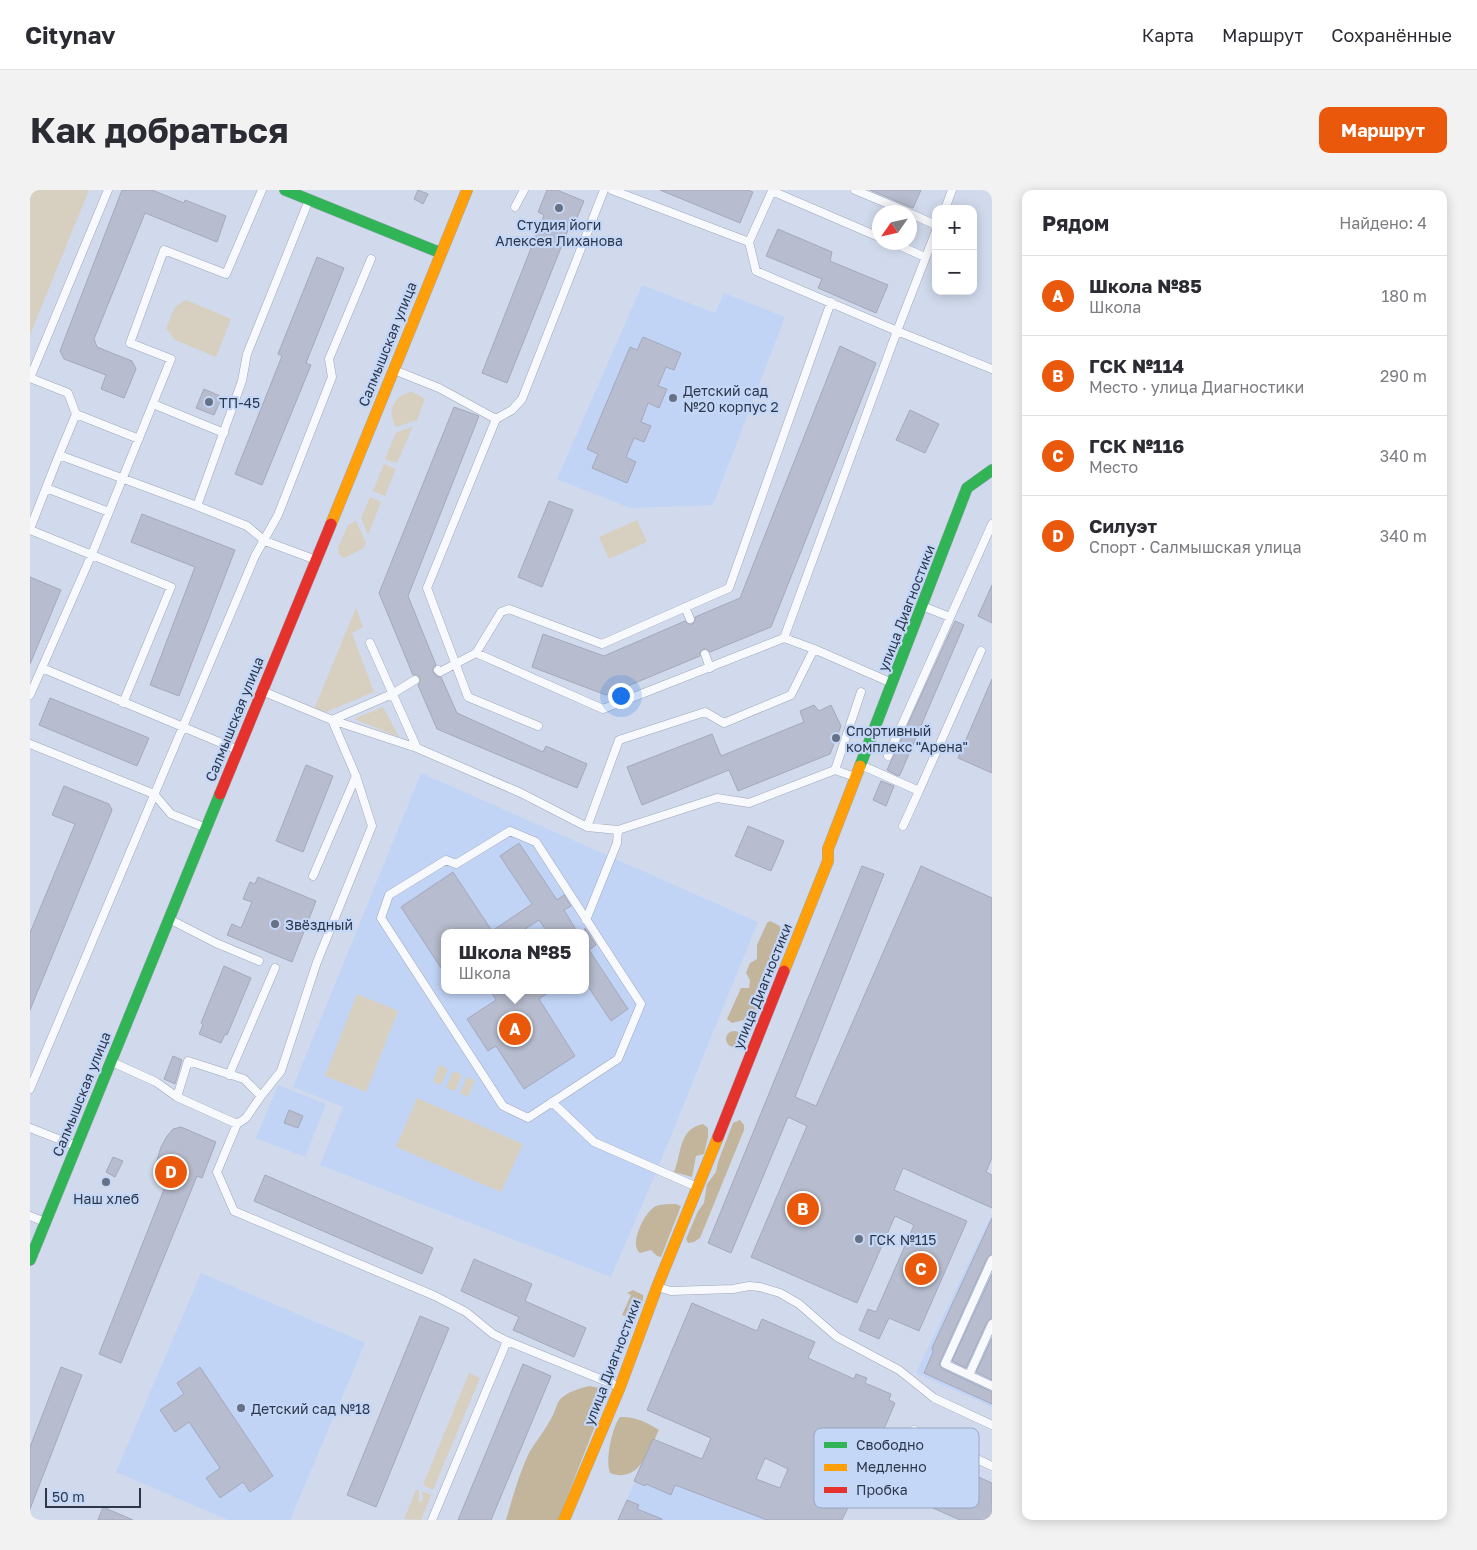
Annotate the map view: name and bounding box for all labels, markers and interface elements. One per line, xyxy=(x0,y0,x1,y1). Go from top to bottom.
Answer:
text: Citynav xyxy=(25,20,115,49)
text: Карта xyxy=(1142,24,1194,46)
text: Маршрут xyxy=(1222,24,1303,46)
text: Сохранённые xyxy=(1331,24,1452,46)
button: Маршрут xyxy=(1319,107,1447,153)
text: Как добраться xyxy=(30,109,288,151)
marker: Студия йоги Алексея Лиханова xyxy=(553,202,565,214)
north arrow xyxy=(872,205,917,250)
map controls xyxy=(932,205,977,295)
button: + xyxy=(932,205,977,250)
text: Рядом xyxy=(1042,210,1109,236)
text: Найдено: 4 xyxy=(1339,213,1427,233)
place label: Студия йоги Алексея Лиханова xyxy=(495,216,623,249)
button: − xyxy=(932,250,977,295)
text: Школа №85 xyxy=(1089,274,1202,297)
street label: Салмышская улица xyxy=(354,279,420,409)
text: A xyxy=(1052,286,1064,306)
text: 180 m xyxy=(1381,286,1427,306)
text: Школа xyxy=(1089,297,1141,317)
text: ГСК №114 xyxy=(1089,354,1184,377)
text: B xyxy=(1052,366,1064,386)
text: 290 m xyxy=(1380,366,1427,386)
text: Место · улица Диагностики xyxy=(1089,377,1304,397)
place label: Детский сад №20 корпус 2 xyxy=(683,382,779,415)
marker: Детский сад №20 корпус 2 xyxy=(667,392,679,404)
place label: ТП-45 xyxy=(219,394,260,411)
marker: ТП-45 xyxy=(203,396,215,408)
text: ГСК №116 xyxy=(1089,434,1184,457)
text: C xyxy=(1052,446,1064,466)
text: 340 m xyxy=(1380,446,1427,466)
text: Место xyxy=(1089,457,1138,477)
text: Силуэт xyxy=(1089,514,1157,537)
text: D xyxy=(1052,526,1064,546)
text: 340 m xyxy=(1380,526,1427,546)
text: Спорт · Салмышская улица xyxy=(1089,537,1302,557)
street label: улица Диагностики xyxy=(874,542,938,674)
street label: Салмышская улица xyxy=(201,654,267,784)
your location xyxy=(608,683,634,709)
place label: Спортивный комплекс "Арена" xyxy=(846,722,968,755)
marker: Спортивный комплекс "Арена" xyxy=(830,732,842,744)
place label: Звёздный xyxy=(285,916,353,933)
marker: Звёздный xyxy=(269,918,281,930)
street label: улица Диагностики xyxy=(729,921,795,1051)
popup xyxy=(441,929,589,994)
text: Школа №85 xyxy=(459,940,571,963)
text: Школа xyxy=(459,963,511,983)
pin: A xyxy=(499,1010,531,1048)
street label: Салмышская улица xyxy=(48,1029,114,1159)
pin: D xyxy=(155,1153,187,1191)
marker: Наш хлеб xyxy=(100,1176,112,1188)
place label: Наш хлеб xyxy=(73,1190,139,1207)
pin: B xyxy=(787,1190,819,1228)
place label: ГСК №115 xyxy=(869,1231,936,1248)
marker: ГСК №115 xyxy=(853,1233,865,1245)
pin: C xyxy=(905,1250,937,1288)
street label: улица Диагностики xyxy=(580,1296,644,1428)
place label: Детский сад №18 xyxy=(251,1400,370,1417)
marker: Детский сад №18 xyxy=(235,1402,247,1414)
legend xyxy=(814,1428,979,1508)
text: Свободно xyxy=(856,1436,924,1453)
text: Медленно xyxy=(856,1458,927,1475)
text: Пробка xyxy=(856,1481,908,1498)
scale bar xyxy=(45,1485,141,1508)
text: 50 m xyxy=(52,1488,85,1505)

